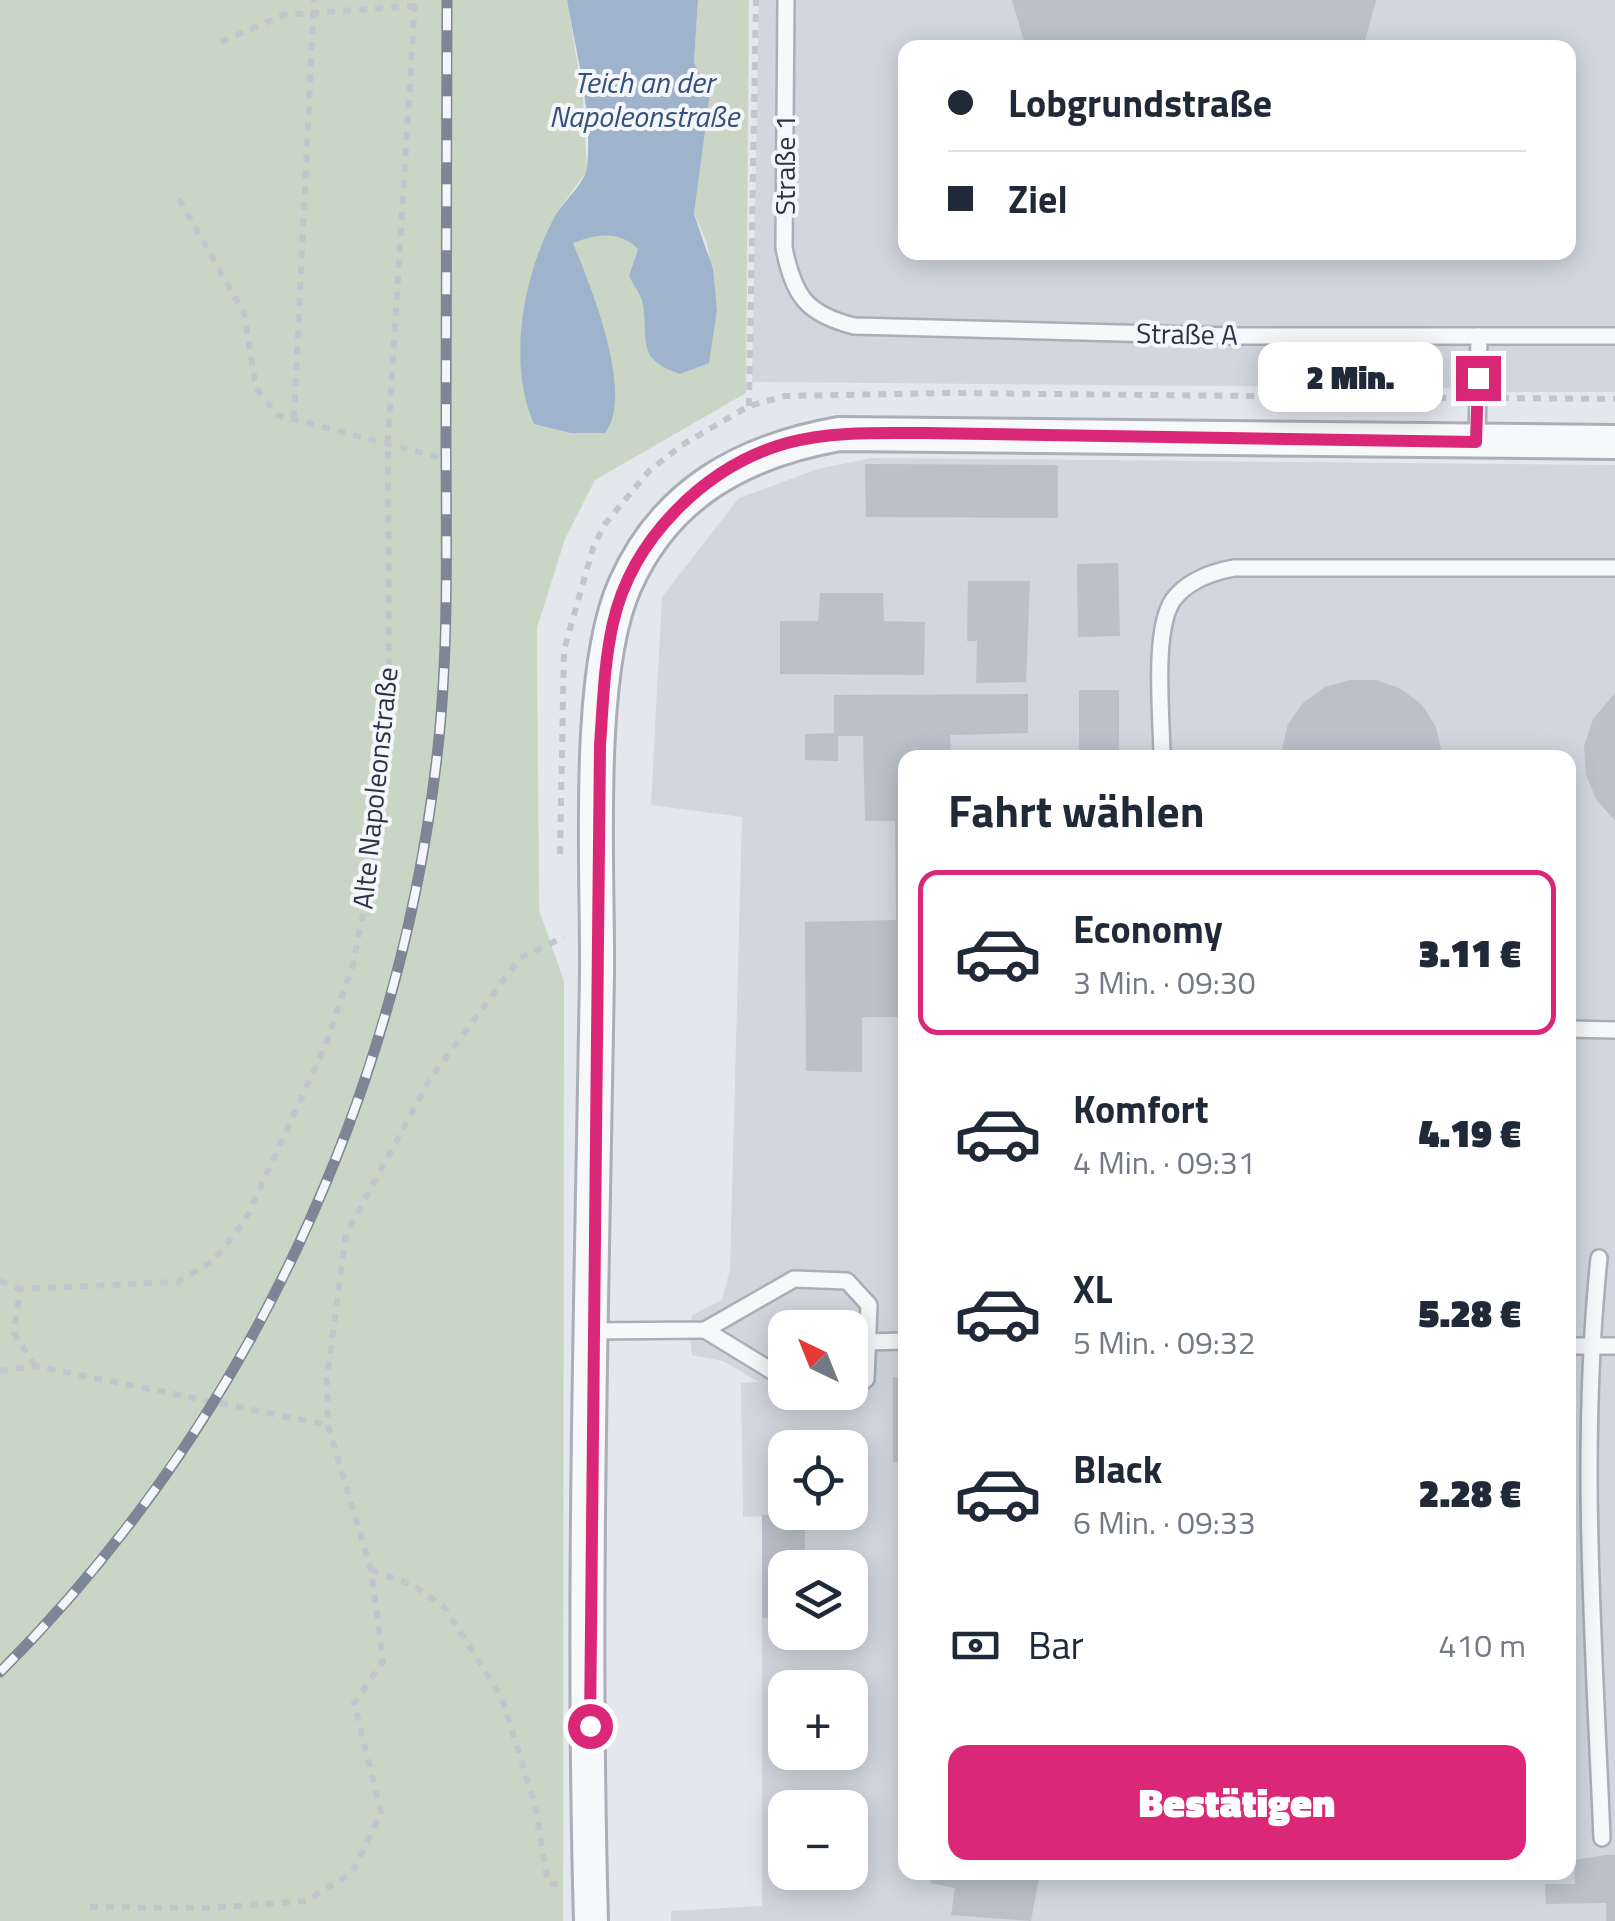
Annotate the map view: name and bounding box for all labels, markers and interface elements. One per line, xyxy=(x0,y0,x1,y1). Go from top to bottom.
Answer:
water label: Teich an der Napoleonstraße xyxy=(549,59,741,139)
text: Lobgrundstraße xyxy=(1008,74,1272,132)
street label: Straße 1 xyxy=(763,115,806,215)
text: Ziel xyxy=(1008,170,1068,228)
street label: Straße A xyxy=(1136,311,1238,356)
callout: 2 Min. xyxy=(1258,343,1443,413)
text: 2 Min. xyxy=(1306,353,1395,401)
route end xyxy=(1456,356,1501,401)
street label: Alte Napoleonstraße xyxy=(340,665,409,911)
text: Fahrt wählen xyxy=(948,776,1205,844)
text: Economy xyxy=(1073,900,1223,958)
icon: car xyxy=(953,908,1043,998)
text: 3.11 € xyxy=(1419,924,1521,982)
text: 3 Min. · 09:30 xyxy=(1073,958,1256,1006)
text: Komfort xyxy=(1073,1080,1209,1138)
icon: car xyxy=(953,1088,1043,1178)
text: 4.19 € xyxy=(1419,1104,1521,1162)
text: 4 Min. · 09:31 xyxy=(1073,1138,1256,1186)
text: XL xyxy=(1073,1260,1113,1318)
icon: car xyxy=(953,1268,1043,1358)
text: 5.28 € xyxy=(1419,1284,1521,1342)
north arrow xyxy=(768,1310,868,1410)
map controls xyxy=(768,1310,868,1890)
text: 5 Min. · 09:32 xyxy=(1073,1318,1256,1366)
button: locate xyxy=(768,1430,868,1530)
text: Black xyxy=(1073,1440,1162,1498)
icon: car xyxy=(953,1448,1043,1538)
text: 2.28 € xyxy=(1419,1464,1521,1522)
text: 6 Min. · 09:33 xyxy=(1073,1498,1256,1546)
button: layers xyxy=(768,1550,868,1650)
text: Bar xyxy=(1028,1616,1084,1674)
icon: cash xyxy=(948,1618,1003,1673)
text: 410 m xyxy=(1438,1621,1526,1669)
button: + xyxy=(768,1670,868,1770)
route start xyxy=(568,1704,613,1749)
button: Bestätigen xyxy=(948,1745,1526,1860)
button: − xyxy=(768,1790,868,1890)

